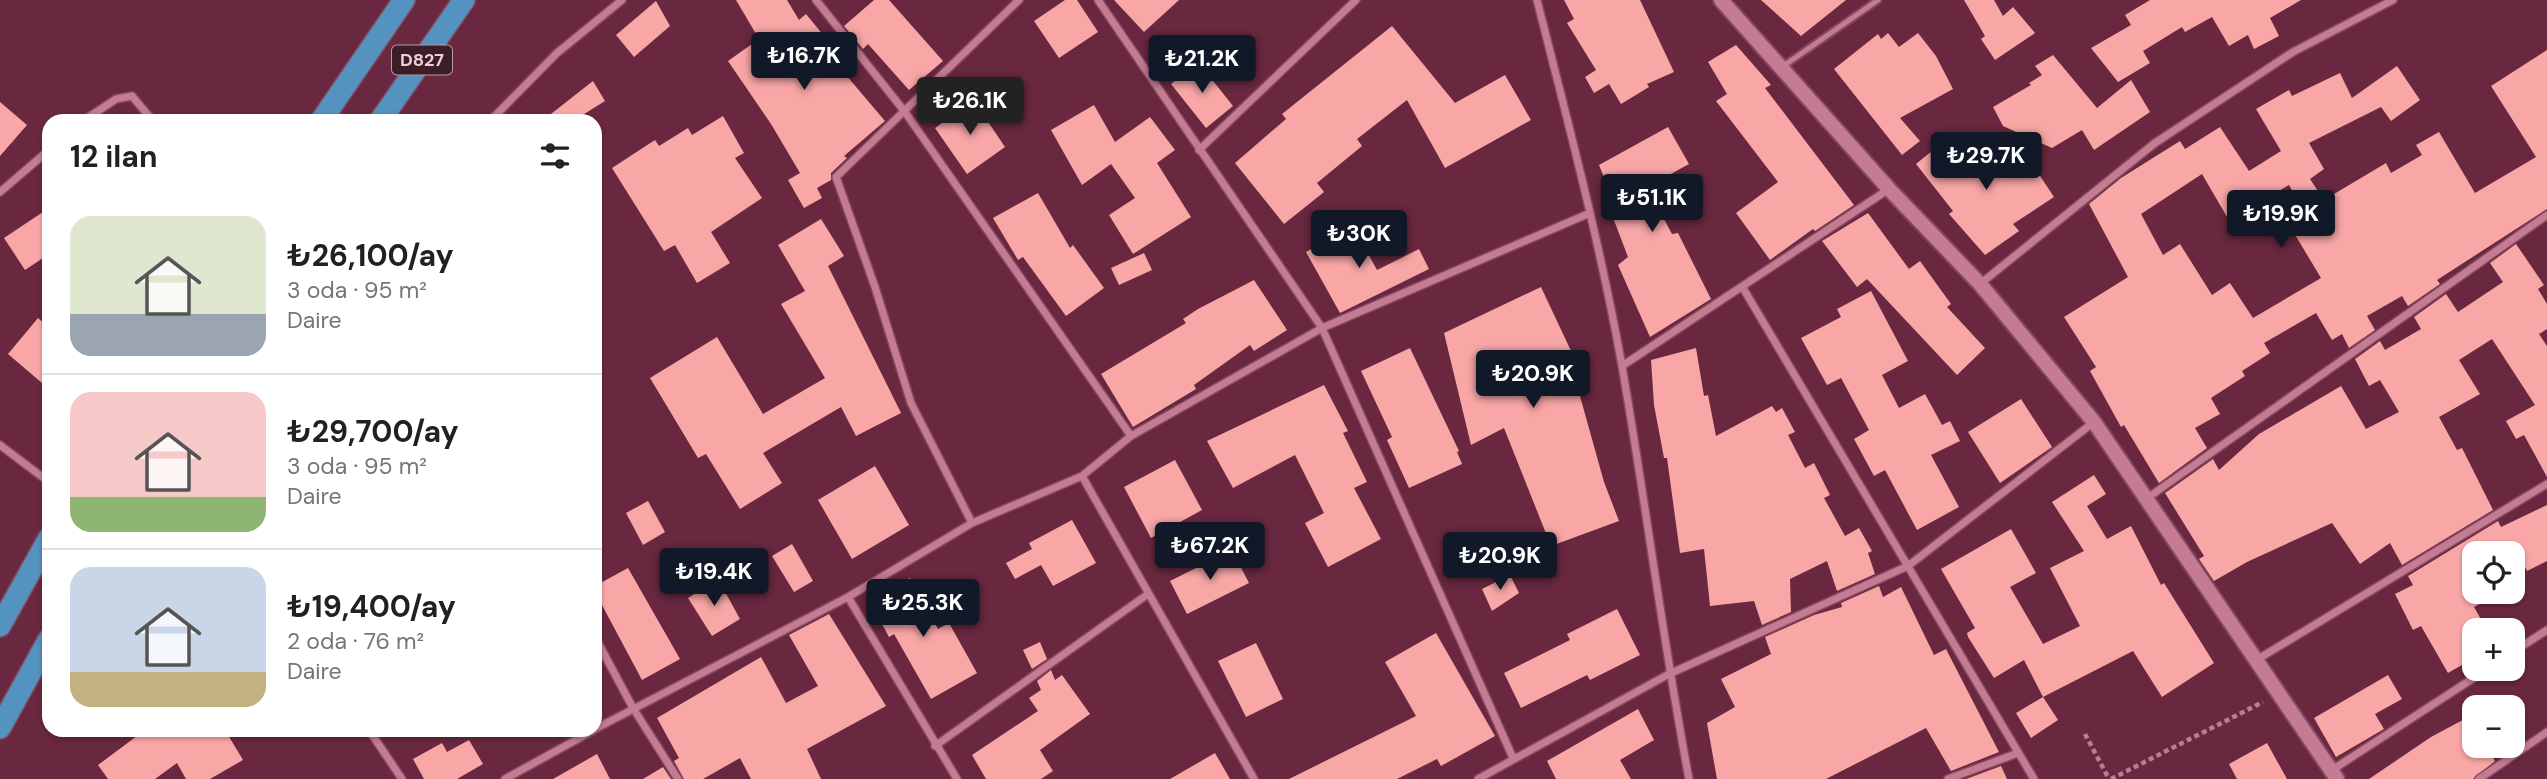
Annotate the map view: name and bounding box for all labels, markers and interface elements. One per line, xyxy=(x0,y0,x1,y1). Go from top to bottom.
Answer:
pin: ₺16.7K xyxy=(747,32,861,92)
pin: ₺21.2K xyxy=(1145,36,1259,95)
text: ₺16.7K xyxy=(767,40,841,70)
text: ₺21.2K xyxy=(1165,43,1239,73)
road number: D827 xyxy=(392,46,452,74)
pin: ₺26.1K xyxy=(913,78,1027,137)
text: ₺26.1K xyxy=(933,85,1007,115)
pin: ₺29.7K xyxy=(1929,132,2043,192)
text: 12 ilan xyxy=(70,137,157,176)
icon: filters xyxy=(536,137,574,175)
text: ₺29.7K xyxy=(1947,140,2025,170)
pin: ₺51.1K xyxy=(1595,174,1709,234)
text: ₺51.1K xyxy=(1617,182,1687,212)
pin: ₺19.9K xyxy=(2224,190,2338,250)
text: ₺19.9K xyxy=(2243,198,2319,228)
pin: ₺30K xyxy=(1318,210,1400,270)
text: ₺30K xyxy=(1327,218,1391,248)
text: ₺26,100/ay xyxy=(287,236,454,275)
icon: home xyxy=(126,244,210,328)
text: 3 oda · 95 m² xyxy=(287,275,427,305)
text: Daire xyxy=(287,305,342,335)
pin: ₺20.9K xyxy=(1476,350,1590,410)
text: ₺20.9K xyxy=(1492,358,1574,388)
text: ₺29,700/ay xyxy=(287,412,459,451)
icon: home xyxy=(126,420,210,504)
text: 3 oda · 95 m² xyxy=(287,451,427,481)
text: Daire xyxy=(287,481,342,511)
pin: ₺67.2K xyxy=(1153,522,1267,582)
text: ₺67.2K xyxy=(1171,530,1249,560)
pin: ₺20.9K xyxy=(1443,532,1557,592)
text: ₺20.9K xyxy=(1459,540,1541,570)
map controls xyxy=(2462,541,2525,758)
button: locate xyxy=(2462,541,2525,604)
pin: ₺19.4K xyxy=(657,548,771,608)
text: ₺19.4K xyxy=(675,556,753,586)
pin: ₺25.3K xyxy=(866,580,980,639)
text: ₺19,400/ay xyxy=(287,587,456,626)
text: ₺25.3K xyxy=(882,587,964,617)
icon: home xyxy=(126,595,210,679)
button: + xyxy=(2462,618,2525,681)
text: 2 oda · 76 m² xyxy=(287,626,424,656)
text: Daire xyxy=(287,656,342,686)
button: − xyxy=(2462,695,2525,758)

